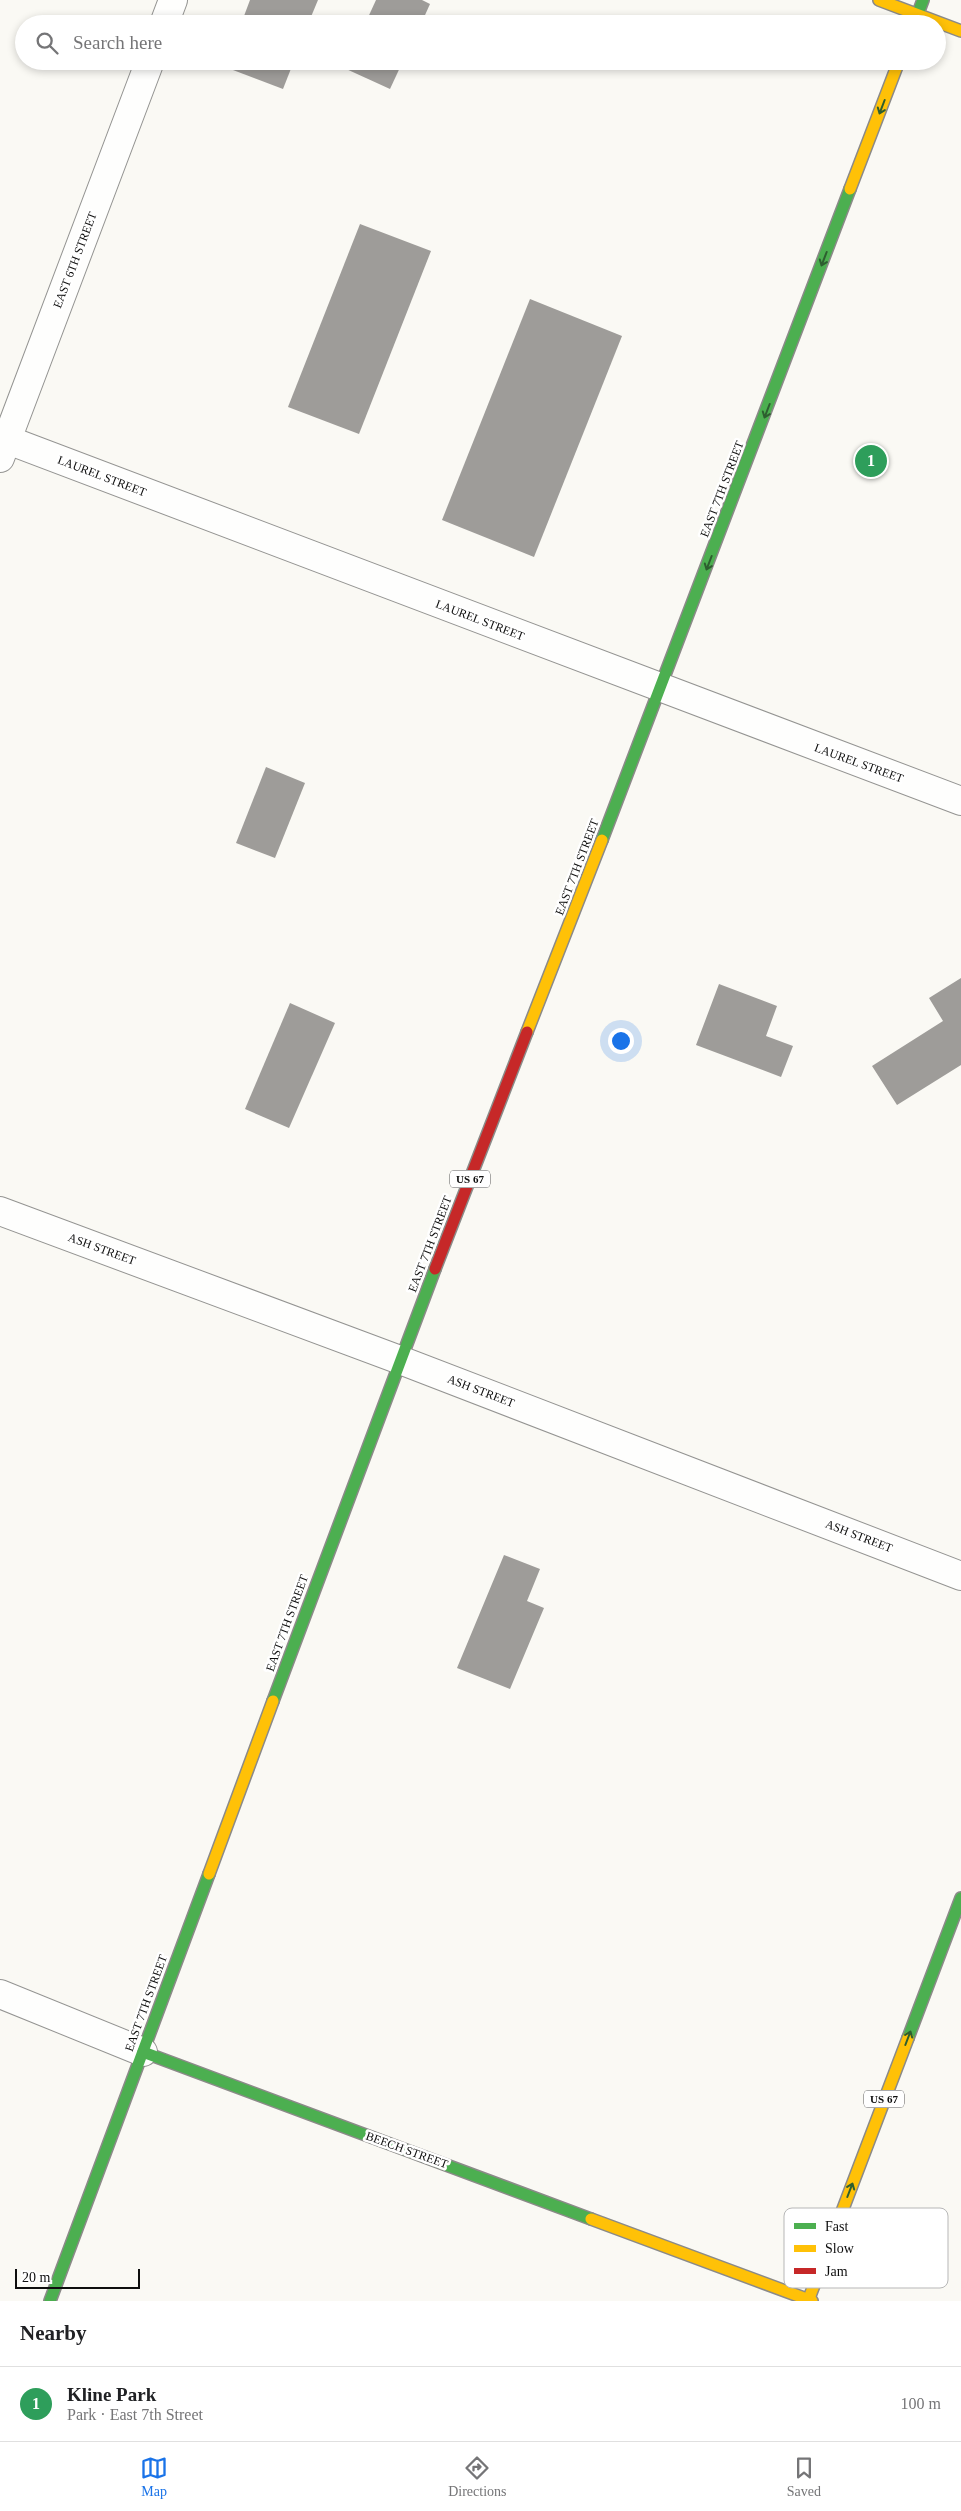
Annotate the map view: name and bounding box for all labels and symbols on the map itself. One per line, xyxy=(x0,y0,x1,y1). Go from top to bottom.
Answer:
one-way arrow xyxy=(877,99,886,114)
street label: EAST 6TH STREET xyxy=(50,209,100,310)
one-way arrow xyxy=(819,251,829,266)
one-way arrow xyxy=(762,402,771,418)
street label: EAST 7TH STREET xyxy=(697,438,747,539)
pin: 1 xyxy=(855,442,887,480)
street label: LAUREL STREET xyxy=(56,453,149,500)
one-way arrow xyxy=(704,554,713,570)
street label: LAUREL STREET xyxy=(434,597,527,644)
street label: LAUREL STREET xyxy=(812,740,906,786)
street label: EAST 7TH STREET xyxy=(552,816,602,917)
your location xyxy=(608,1028,634,1054)
road number: US 67 xyxy=(450,1170,490,1188)
street label: EAST 7TH STREET xyxy=(405,1193,455,1294)
street label: ASH STREET xyxy=(66,1230,138,1268)
street label: ASH STREET xyxy=(445,1372,517,1410)
street label: ASH STREET xyxy=(823,1517,895,1555)
street label: EAST 7TH STREET xyxy=(263,1572,311,1673)
street label: EAST 7TH STREET xyxy=(122,1952,170,2053)
one-way arrow xyxy=(904,2031,913,2046)
road number: US 67 xyxy=(864,2090,904,2108)
street label: BEECH STREET xyxy=(364,2129,451,2172)
one-way arrow xyxy=(846,2183,855,2198)
legend xyxy=(784,2208,948,2288)
text: Fast xyxy=(825,2219,848,2234)
text: Slow xyxy=(825,2241,855,2256)
text: Jam xyxy=(825,2264,848,2279)
scale bar xyxy=(15,2266,140,2289)

